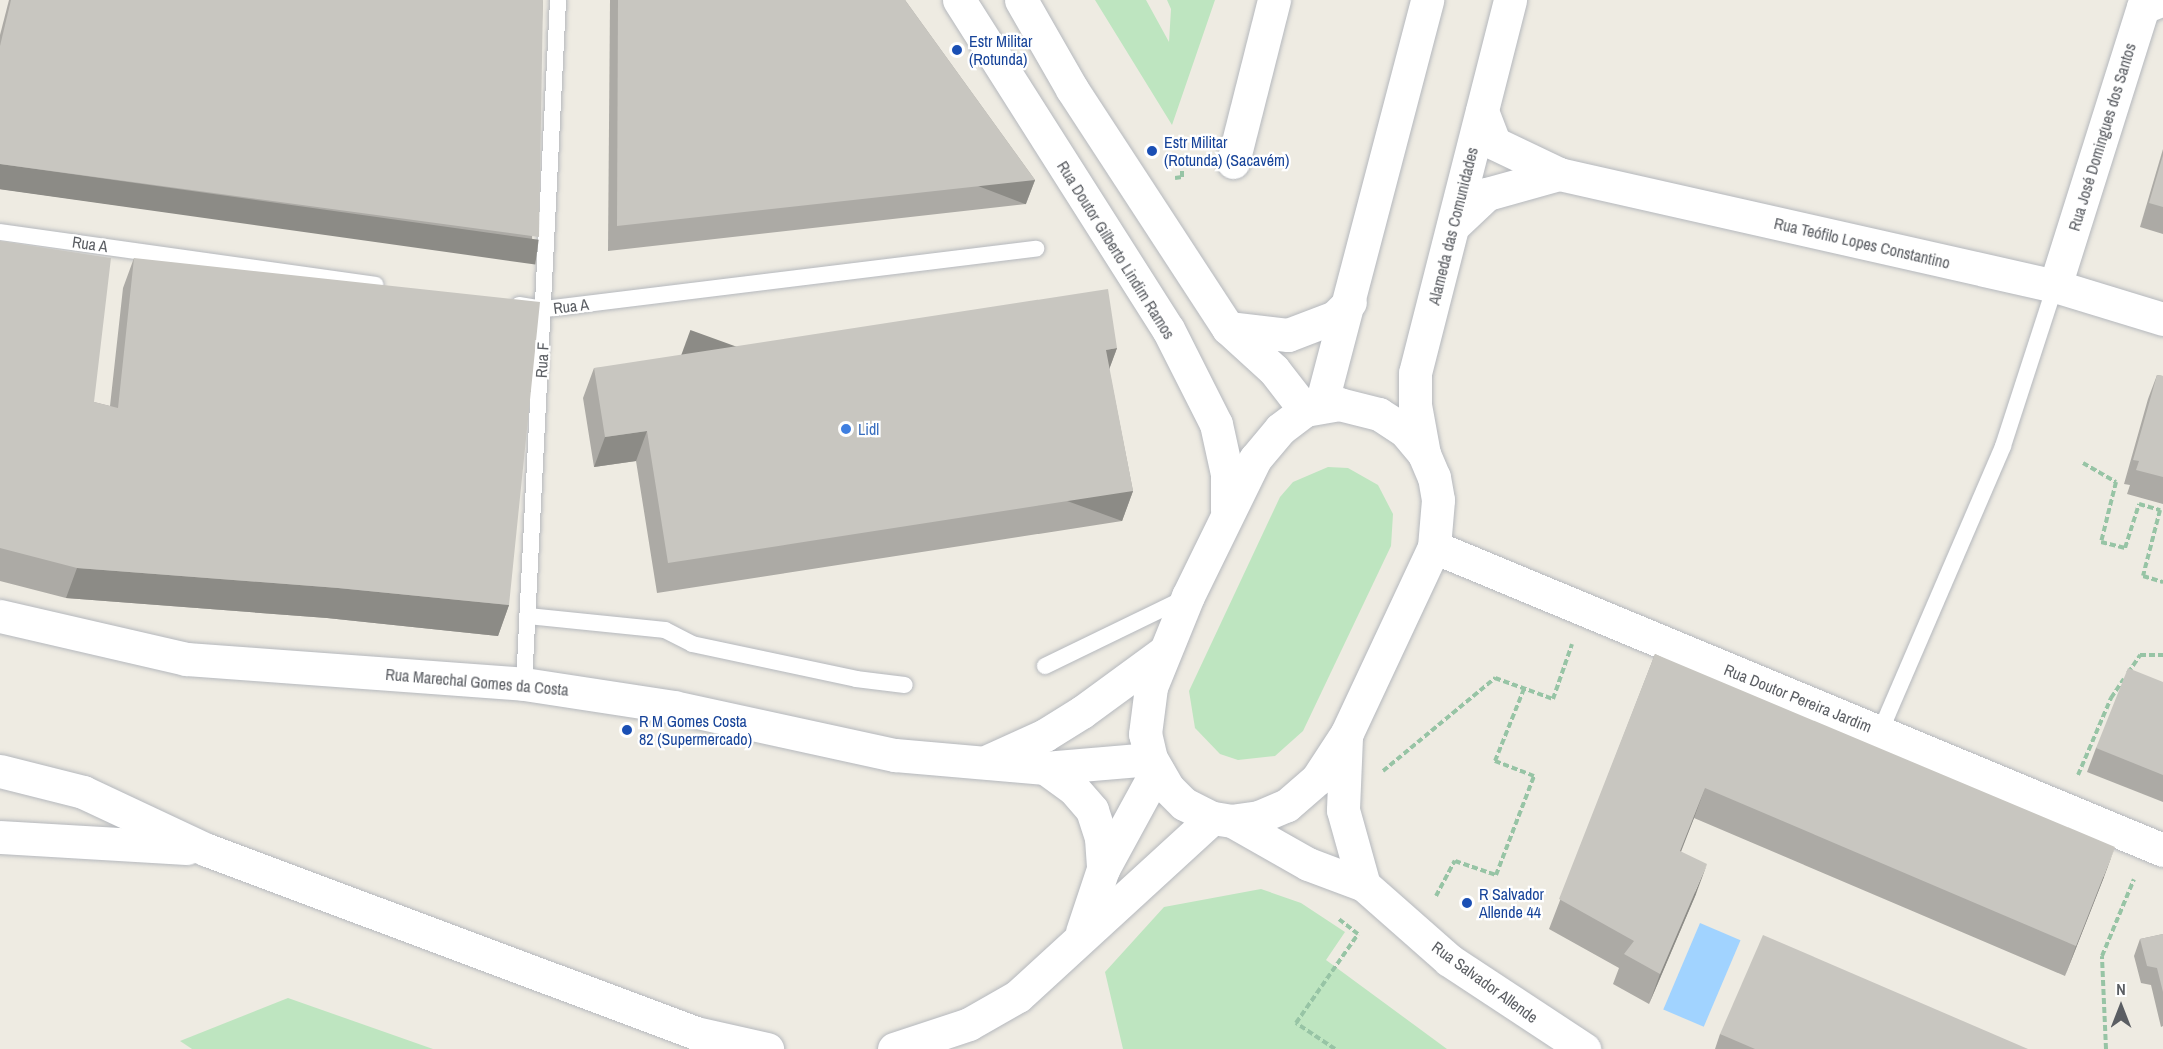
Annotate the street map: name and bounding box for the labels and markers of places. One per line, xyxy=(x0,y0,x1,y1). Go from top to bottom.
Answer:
place label: Estr Militar (Rotunda) xyxy=(969,31,1032,69)
marker: Estr Militar (Rotunda) xyxy=(950,43,964,57)
place label: Estr Militar (Rotunda) (Sacavém) xyxy=(1164,132,1289,170)
marker: Estr Militar (Rotunda) (Sacavém) xyxy=(1145,144,1159,158)
place label: Lidl xyxy=(858,419,879,439)
marker: Lidl xyxy=(839,422,853,436)
place label: R M Gomes Costa 82 (Supermercado) xyxy=(639,711,752,749)
marker: R M Gomes Costa 82 (Supermercado) xyxy=(620,723,634,737)
place label: R Salvador Allende 44 xyxy=(1479,884,1544,922)
marker: R Salvador Allende 44 xyxy=(1460,896,1474,910)

